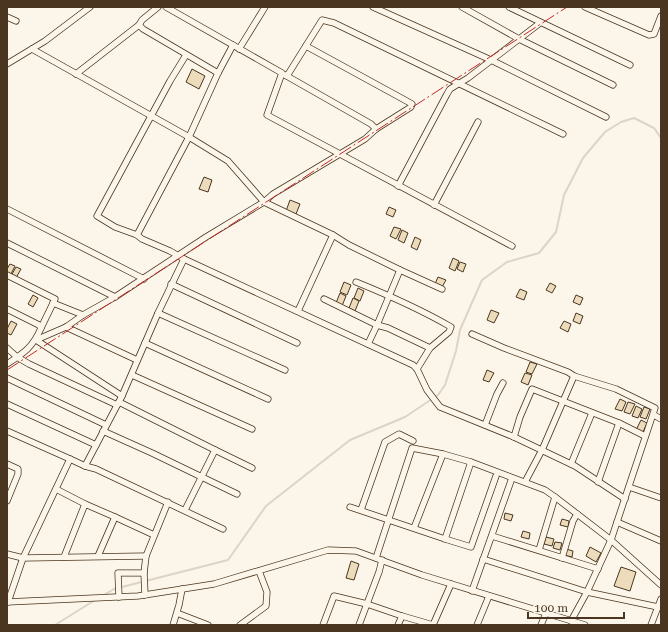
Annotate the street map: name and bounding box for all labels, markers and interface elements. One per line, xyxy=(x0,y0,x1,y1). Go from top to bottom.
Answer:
scale bar xyxy=(528,594,624,620)
text: 100 m xyxy=(534,601,568,615)

